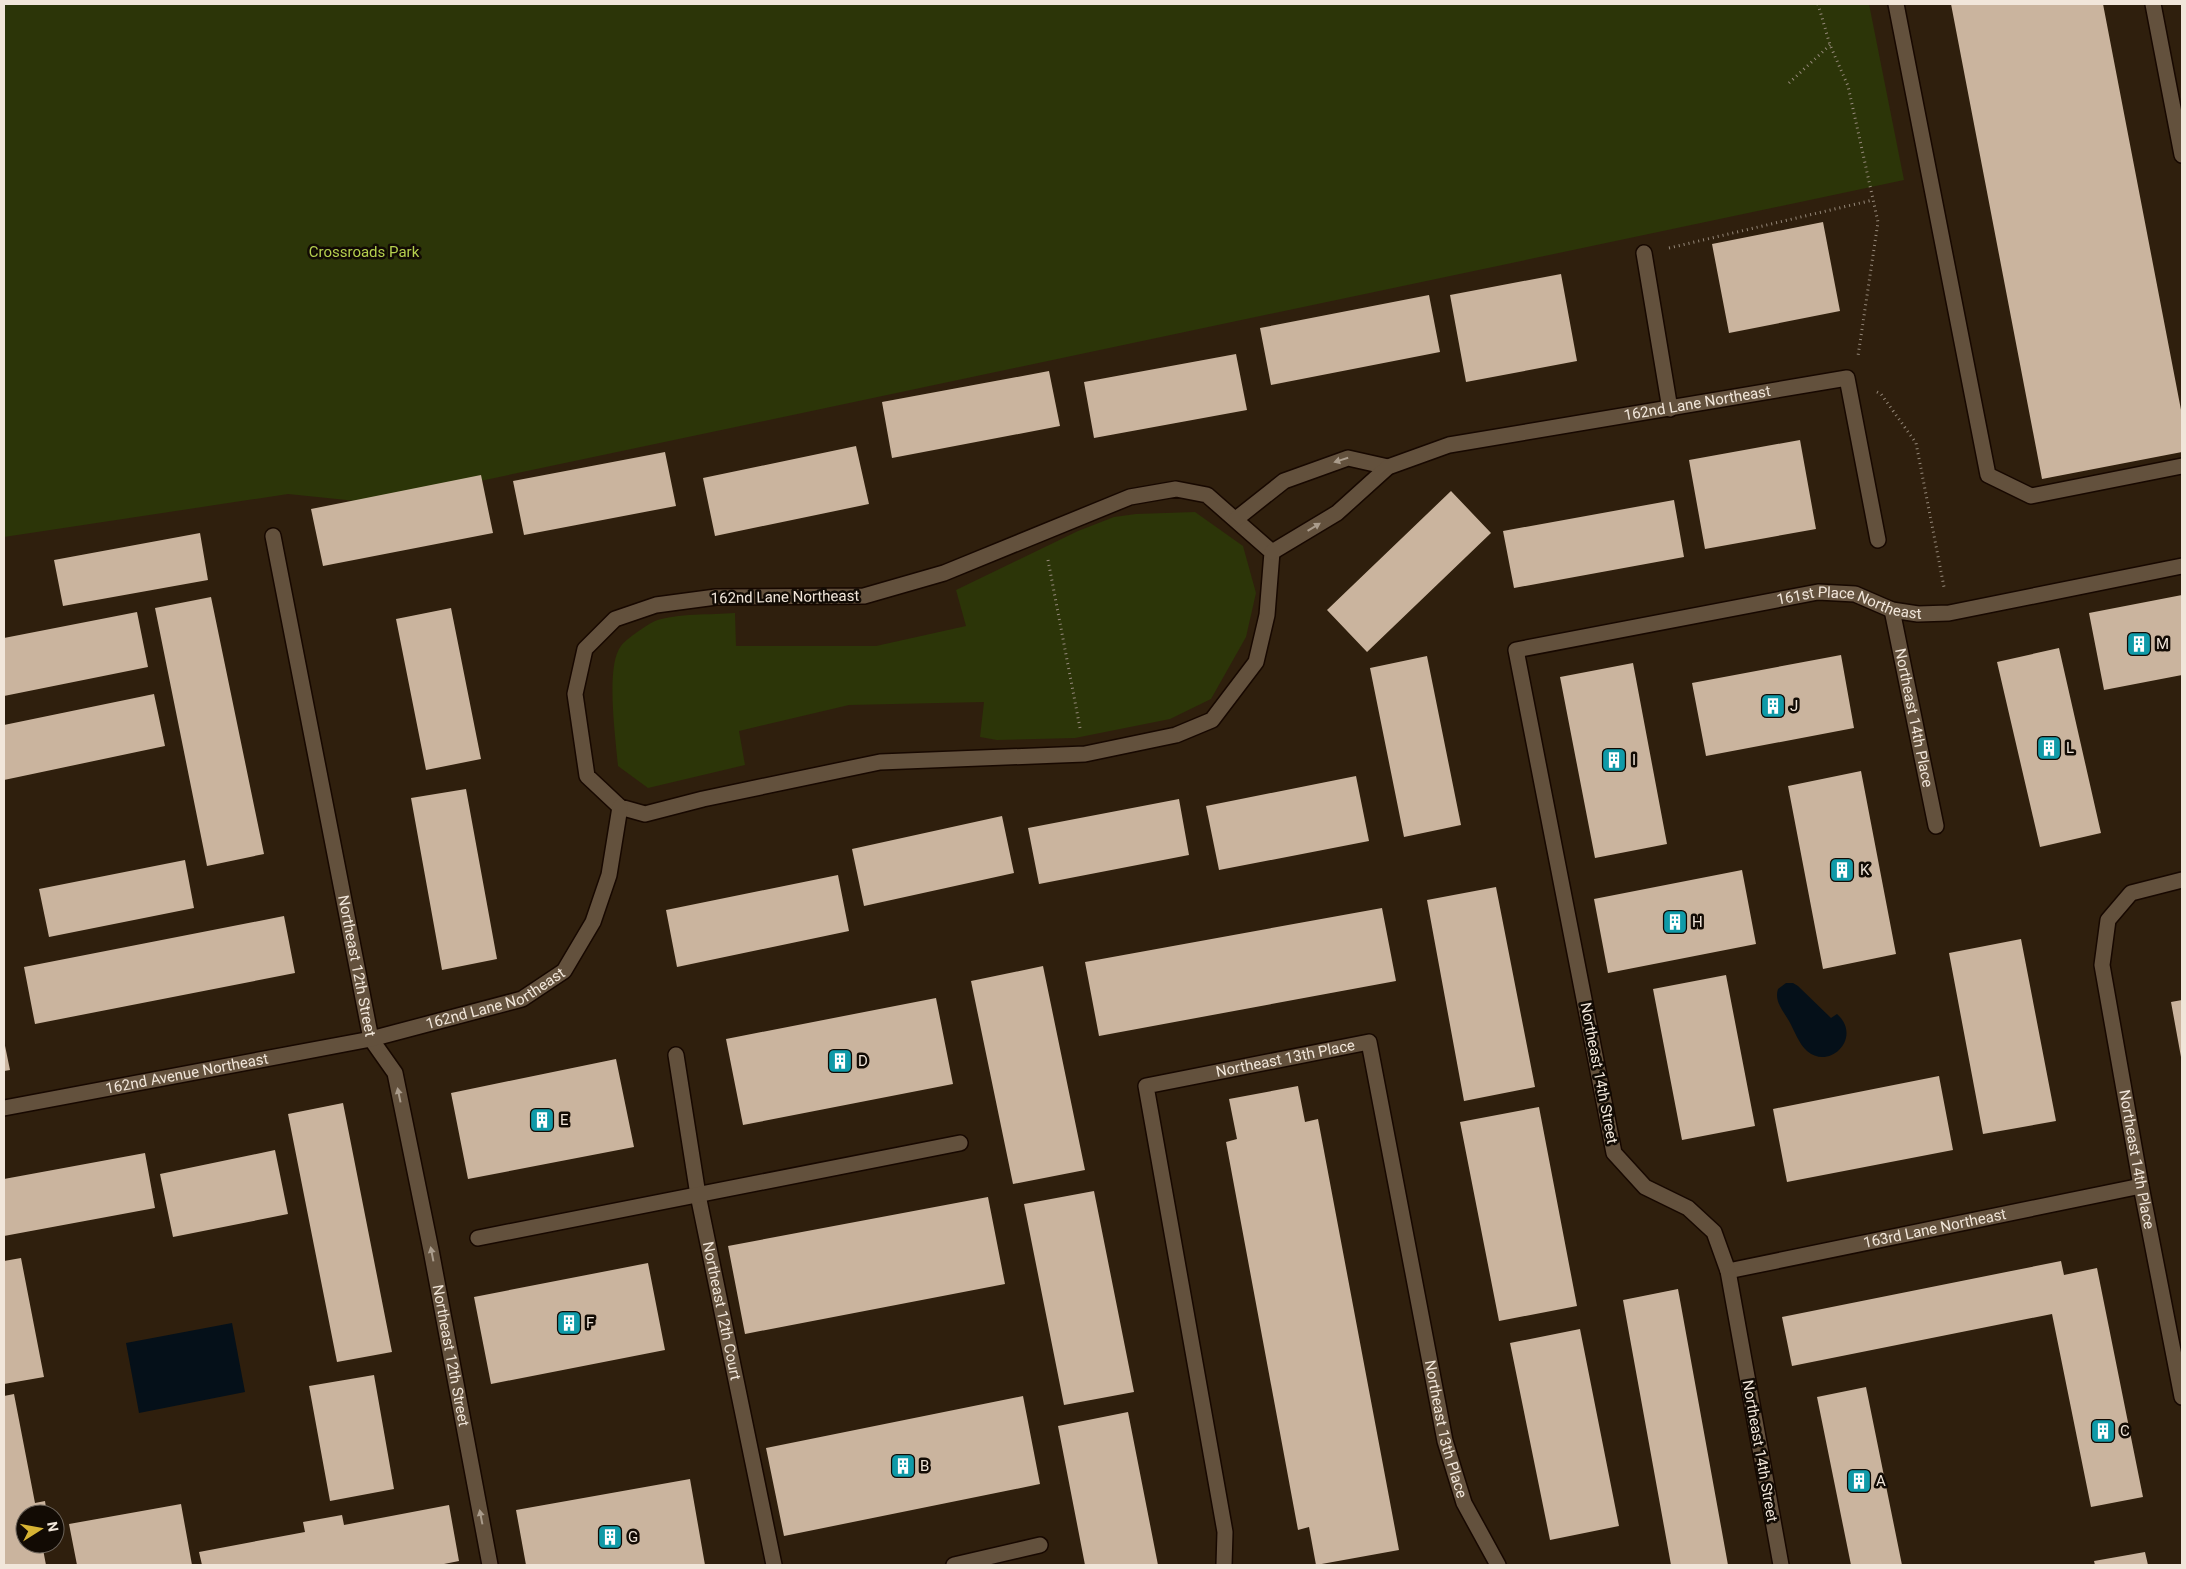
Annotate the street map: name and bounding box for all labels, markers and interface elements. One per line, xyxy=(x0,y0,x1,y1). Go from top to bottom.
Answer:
park label: Crossroads Park xyxy=(309,243,420,261)
street label: 162nd Lane Northeast xyxy=(1622,382,1772,424)
one-way arrow xyxy=(1333,457,1348,465)
one-way arrow xyxy=(1308,522,1321,531)
street label: 161st Place Northeast xyxy=(1775,583,1922,623)
street label: 162nd Lane Northeast xyxy=(711,587,860,607)
building icon: M xyxy=(2126,631,2152,657)
place label: M xyxy=(2156,635,2169,653)
street label: Northeast 14th Place xyxy=(1891,647,1937,789)
building icon: J xyxy=(1760,693,1786,719)
place label: J xyxy=(1790,697,1798,715)
building icon: L xyxy=(2036,735,2062,761)
place label: L xyxy=(2066,739,2074,757)
building icon: I xyxy=(1601,747,1627,773)
place label: I xyxy=(1632,751,1636,769)
building icon: K xyxy=(1829,857,1855,883)
place label: K xyxy=(1860,861,1870,879)
street label: Northeast 12th Street xyxy=(334,894,379,1038)
building icon: H xyxy=(1662,909,1688,935)
place label: H xyxy=(1692,913,1703,931)
street label: 162nd Lane Northeast xyxy=(424,964,568,1033)
street label: Northeast 14th Street xyxy=(1576,1001,1622,1145)
street label: Northeast 13th Place xyxy=(1214,1036,1356,1081)
building icon: D xyxy=(827,1048,853,1074)
street label: 162nd Avenue Northeast xyxy=(104,1049,270,1098)
place label: D xyxy=(858,1052,868,1070)
one-way arrow xyxy=(395,1088,403,1103)
street label: Northeast 14th Place xyxy=(2115,1088,2158,1231)
building icon: E xyxy=(529,1107,555,1133)
place label: E xyxy=(560,1111,569,1129)
street label: 163rd Lane Northeast xyxy=(1862,1205,2008,1252)
street label: Northeast 12th Court xyxy=(699,1240,745,1382)
one-way arrow xyxy=(427,1246,435,1262)
street label: Northeast 12th Street xyxy=(429,1283,473,1428)
building icon: F xyxy=(556,1310,582,1336)
place label: F xyxy=(586,1314,594,1332)
street label: Northeast 13th Place xyxy=(1421,1359,1471,1500)
street label: Northeast 14th Street xyxy=(1739,1379,1781,1523)
building icon: C xyxy=(2090,1418,2116,1444)
place label: C xyxy=(2120,1422,2130,1440)
building icon: B xyxy=(890,1453,916,1479)
place label: B xyxy=(920,1457,929,1475)
building icon: A xyxy=(1846,1468,1872,1494)
place label: A xyxy=(1876,1472,1886,1490)
north arrow xyxy=(15,1504,65,1554)
one-way arrow xyxy=(477,1509,485,1525)
text: N xyxy=(44,1520,62,1533)
building icon: G xyxy=(597,1524,623,1550)
place label: G xyxy=(628,1528,638,1546)

